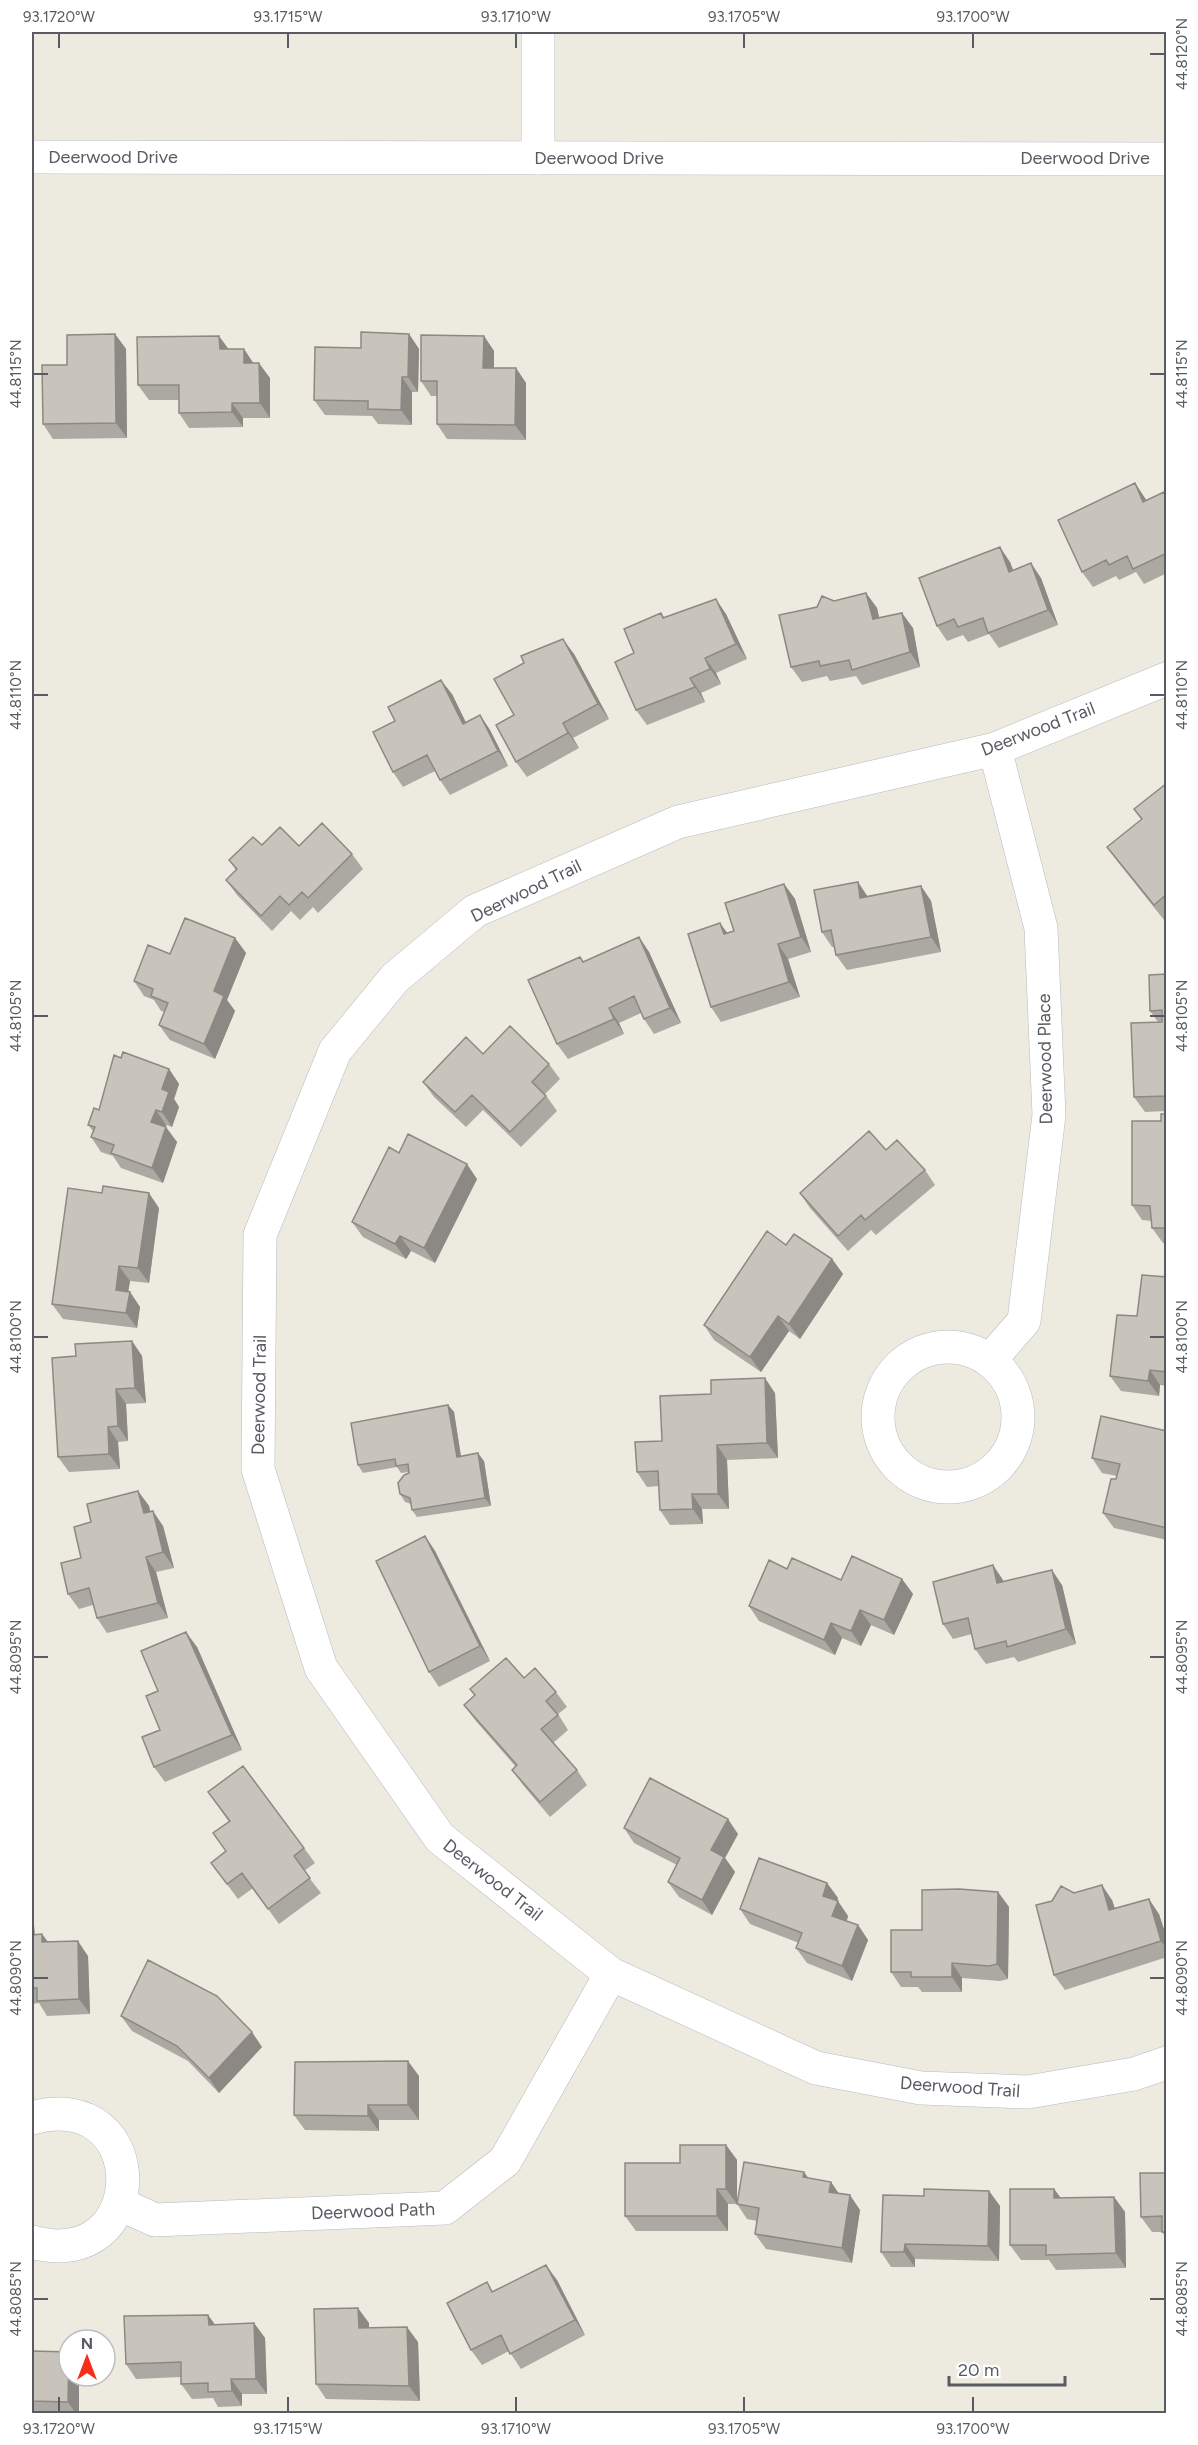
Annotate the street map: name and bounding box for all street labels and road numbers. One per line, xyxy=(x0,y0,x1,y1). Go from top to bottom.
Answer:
street label: Deerwood Drive xyxy=(48,146,178,168)
street label: Deerwood Drive xyxy=(534,147,664,169)
street label: Deerwood Drive xyxy=(1020,147,1150,169)
street label: Deerwood Trail xyxy=(978,697,1098,761)
street label: Deerwood Trail xyxy=(467,855,585,927)
street label: Deerwood Place xyxy=(1033,993,1057,1125)
street label: Deerwood Trail xyxy=(247,1335,271,1455)
street label: Deerwood Trail xyxy=(439,1834,547,1926)
street label: Deerwood Trail xyxy=(899,2072,1021,2102)
street label: Deerwood Path xyxy=(311,2198,435,2224)

